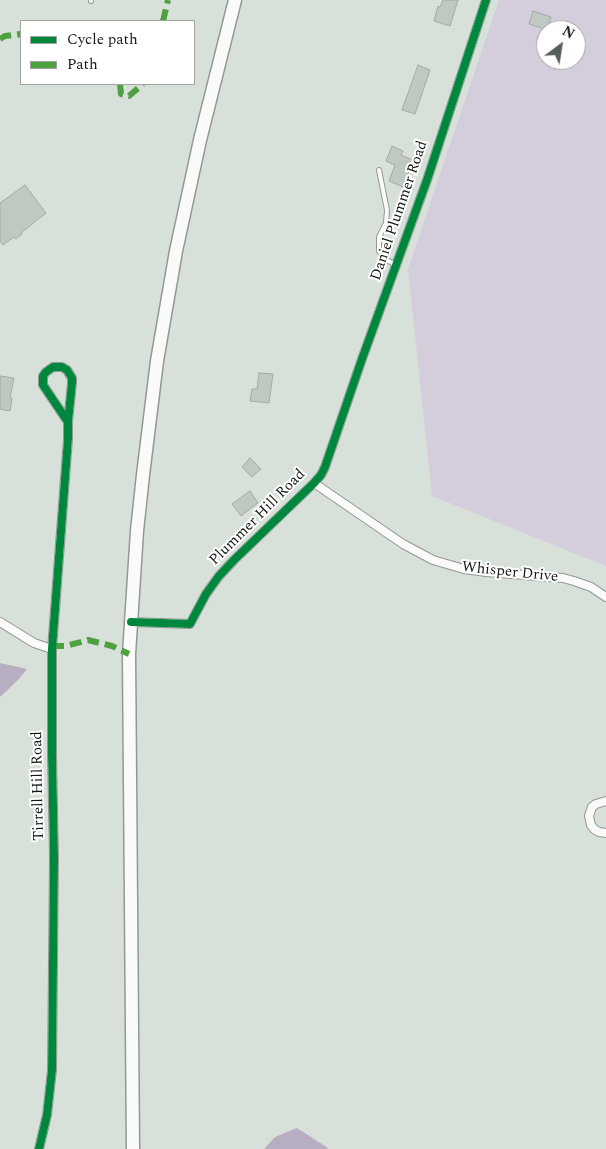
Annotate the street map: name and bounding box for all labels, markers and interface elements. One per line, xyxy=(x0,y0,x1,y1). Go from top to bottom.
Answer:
legend xyxy=(20,20,195,85)
north arrow xyxy=(536,20,586,70)
text: N xyxy=(558,21,579,45)
text: Cycle path xyxy=(67,28,138,51)
text: Path xyxy=(67,53,98,76)
street label: Daniel Plummer Road xyxy=(368,139,432,283)
street label: Plummer Hill Road xyxy=(206,466,310,570)
street label: Whisper Drive xyxy=(461,559,559,587)
street label: Tirrell Hill Road xyxy=(29,731,49,841)

